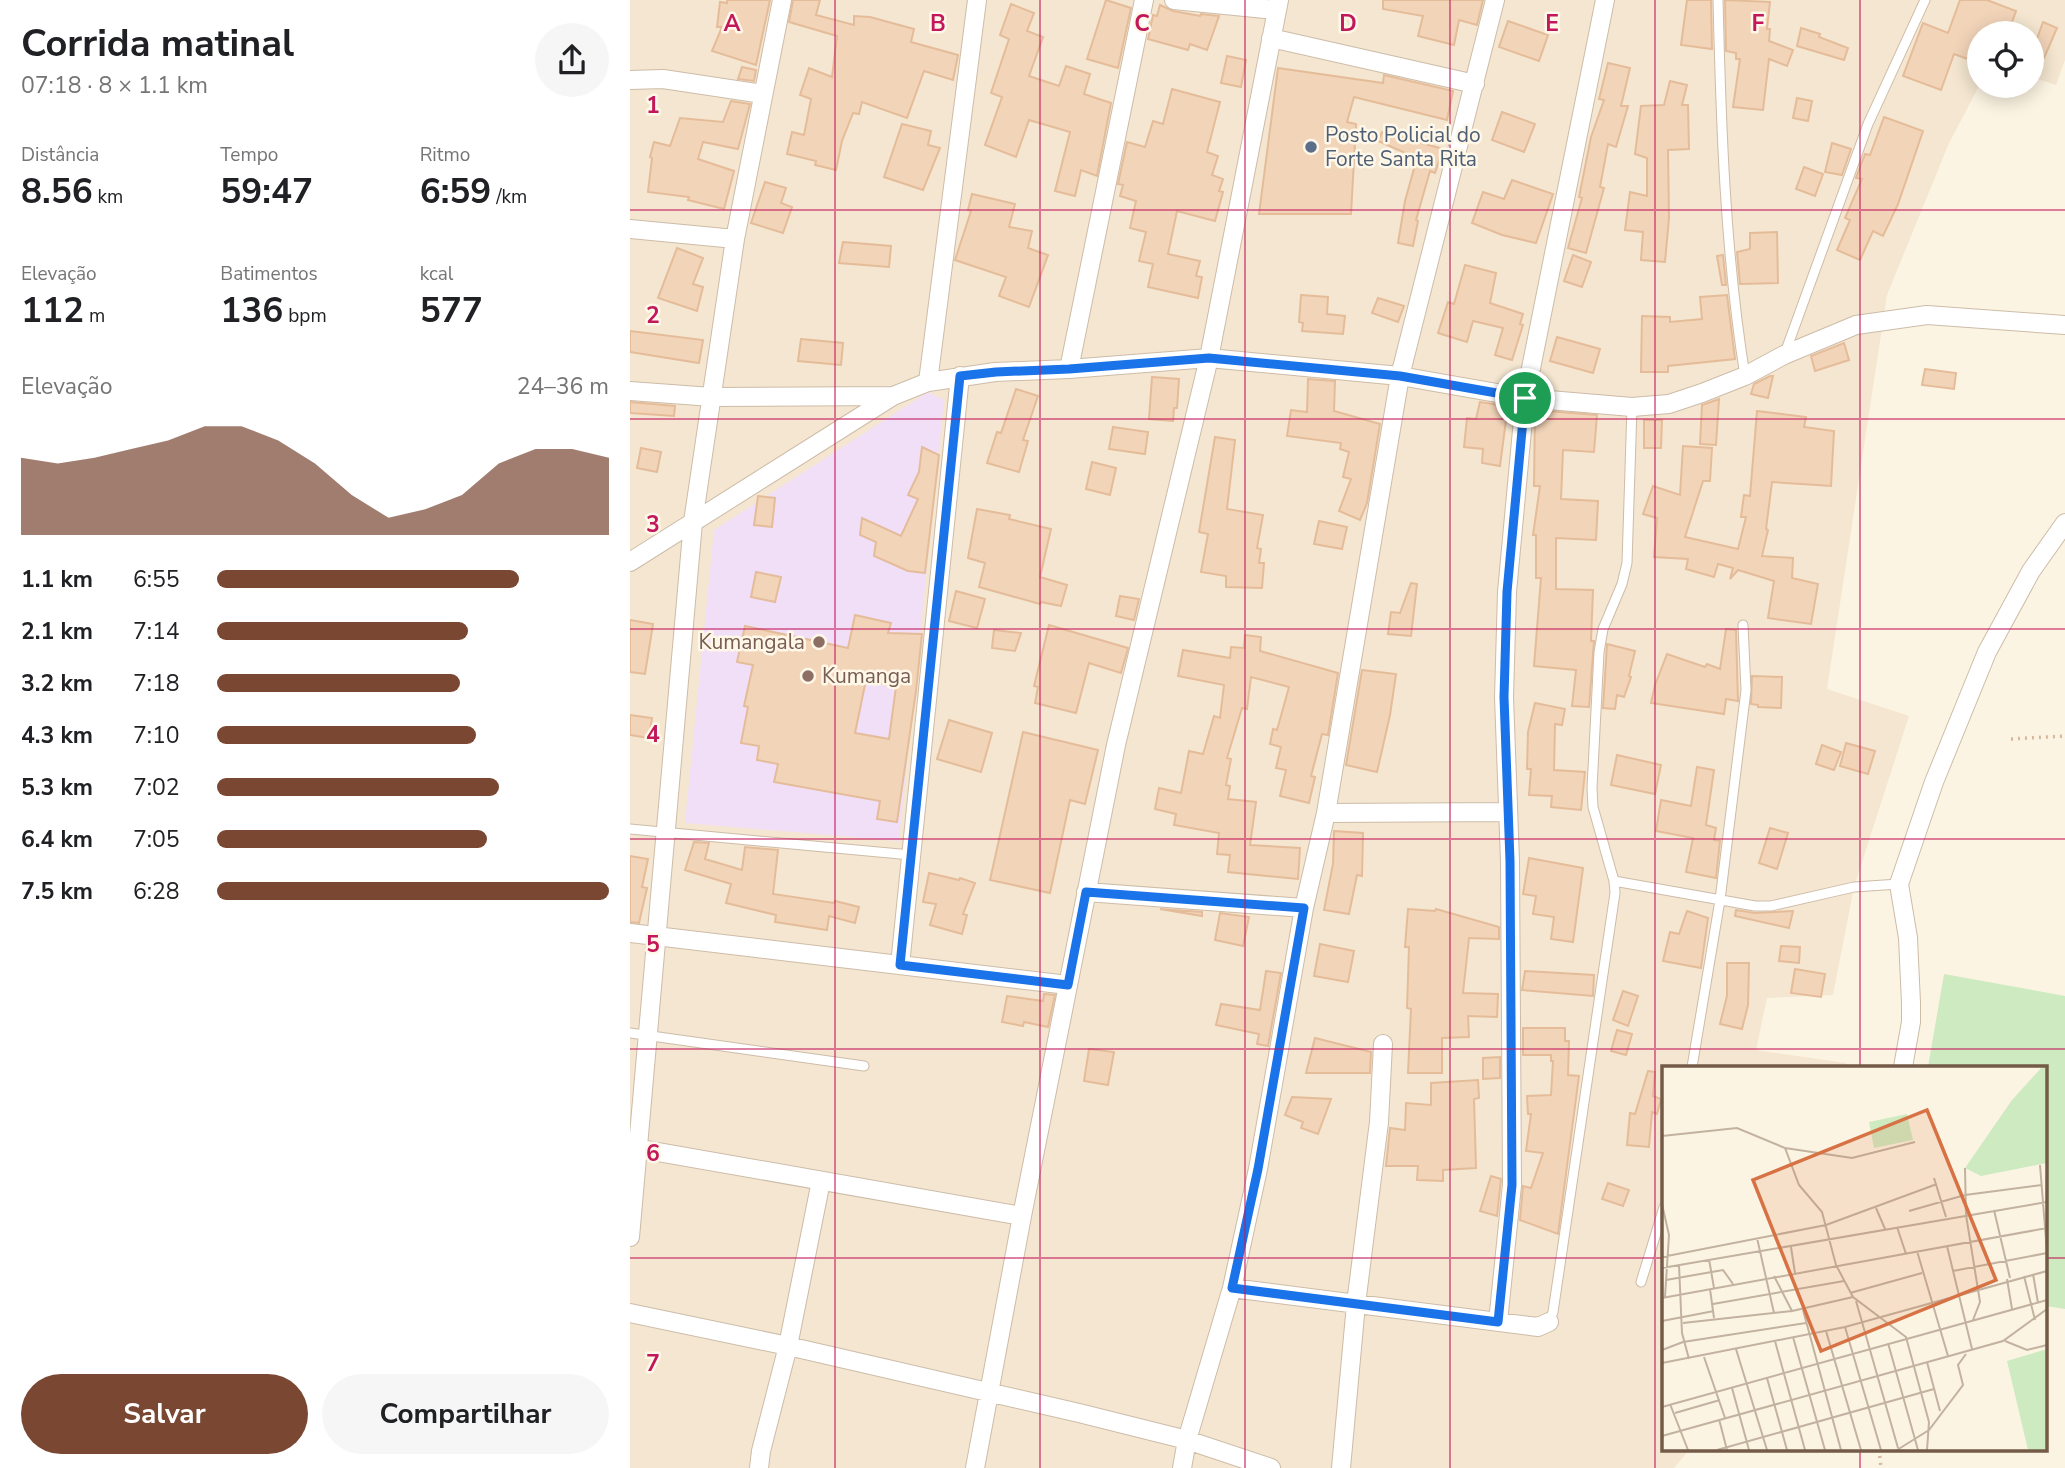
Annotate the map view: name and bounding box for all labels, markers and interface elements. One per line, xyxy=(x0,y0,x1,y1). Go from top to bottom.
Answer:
text: A xyxy=(723,8,741,39)
text: B xyxy=(930,8,946,39)
text: C xyxy=(1134,8,1150,39)
text: D xyxy=(1339,8,1357,39)
text: E xyxy=(1545,8,1559,39)
text: F xyxy=(1752,8,1765,39)
text: Corrida matinal xyxy=(21,18,294,69)
map controls xyxy=(1967,21,2044,98)
button: locate xyxy=(1967,21,2044,98)
button: share xyxy=(535,23,609,97)
text: 07:18 · 8 × 1.1 km xyxy=(21,70,208,101)
text: 1 xyxy=(646,90,660,121)
place label: Posto Policial do Forte Santa Rita xyxy=(1325,121,1481,173)
marker: Posto Policial do Forte Santa Rita xyxy=(1303,139,1319,155)
text: Distância xyxy=(21,142,99,168)
text: Tempo xyxy=(220,142,278,168)
text: Ritmo xyxy=(420,142,470,168)
text: 8.56 xyxy=(21,168,93,215)
text: 59:47 xyxy=(220,168,313,215)
text: 6:59 xyxy=(420,168,491,215)
text: km xyxy=(93,184,123,210)
text: /km xyxy=(491,184,527,210)
text: Elevação xyxy=(21,261,97,287)
text: Batimentos xyxy=(220,261,318,287)
text: kcal xyxy=(420,261,453,287)
text: 112 xyxy=(21,287,84,334)
text: 136 xyxy=(220,287,283,334)
text: 577 xyxy=(420,287,483,334)
text: 2 xyxy=(646,300,660,331)
text: m xyxy=(84,303,105,329)
text: bpm xyxy=(283,303,327,329)
pin xyxy=(1495,368,1555,428)
text: Elevação xyxy=(21,371,113,402)
text: 24–36 m xyxy=(517,371,609,402)
icon: arrive xyxy=(1506,379,1544,417)
text: 3 xyxy=(646,509,660,540)
text: 1.1 km xyxy=(21,564,93,595)
text: 6:55 xyxy=(133,564,180,595)
text: 2.1 km xyxy=(21,616,93,647)
text: 7:14 xyxy=(133,616,180,647)
place label: Kumangala xyxy=(698,628,805,656)
marker: Kumangala xyxy=(811,634,827,650)
place label: Kumanga xyxy=(822,662,911,690)
text: 3.2 km xyxy=(21,668,93,699)
text: 7:18 xyxy=(133,668,180,699)
marker: Kumanga xyxy=(800,668,816,684)
text: 4 xyxy=(646,719,660,750)
text: 4.3 km xyxy=(21,720,93,751)
text: 7:10 xyxy=(133,720,180,751)
text: 5.3 km xyxy=(21,772,93,803)
text: 7:02 xyxy=(133,772,180,803)
text: 6.4 km xyxy=(21,824,93,855)
text: 7:05 xyxy=(133,824,180,855)
text: 7.5 km xyxy=(21,876,93,907)
text: 6:28 xyxy=(133,876,180,907)
text: 5 xyxy=(646,929,660,960)
inset map xyxy=(1662,1066,2048,1450)
text: 6 xyxy=(646,1138,660,1169)
text: 7 xyxy=(646,1348,660,1379)
button: Salvar xyxy=(21,1374,308,1454)
button: Compartilhar xyxy=(322,1374,609,1454)

